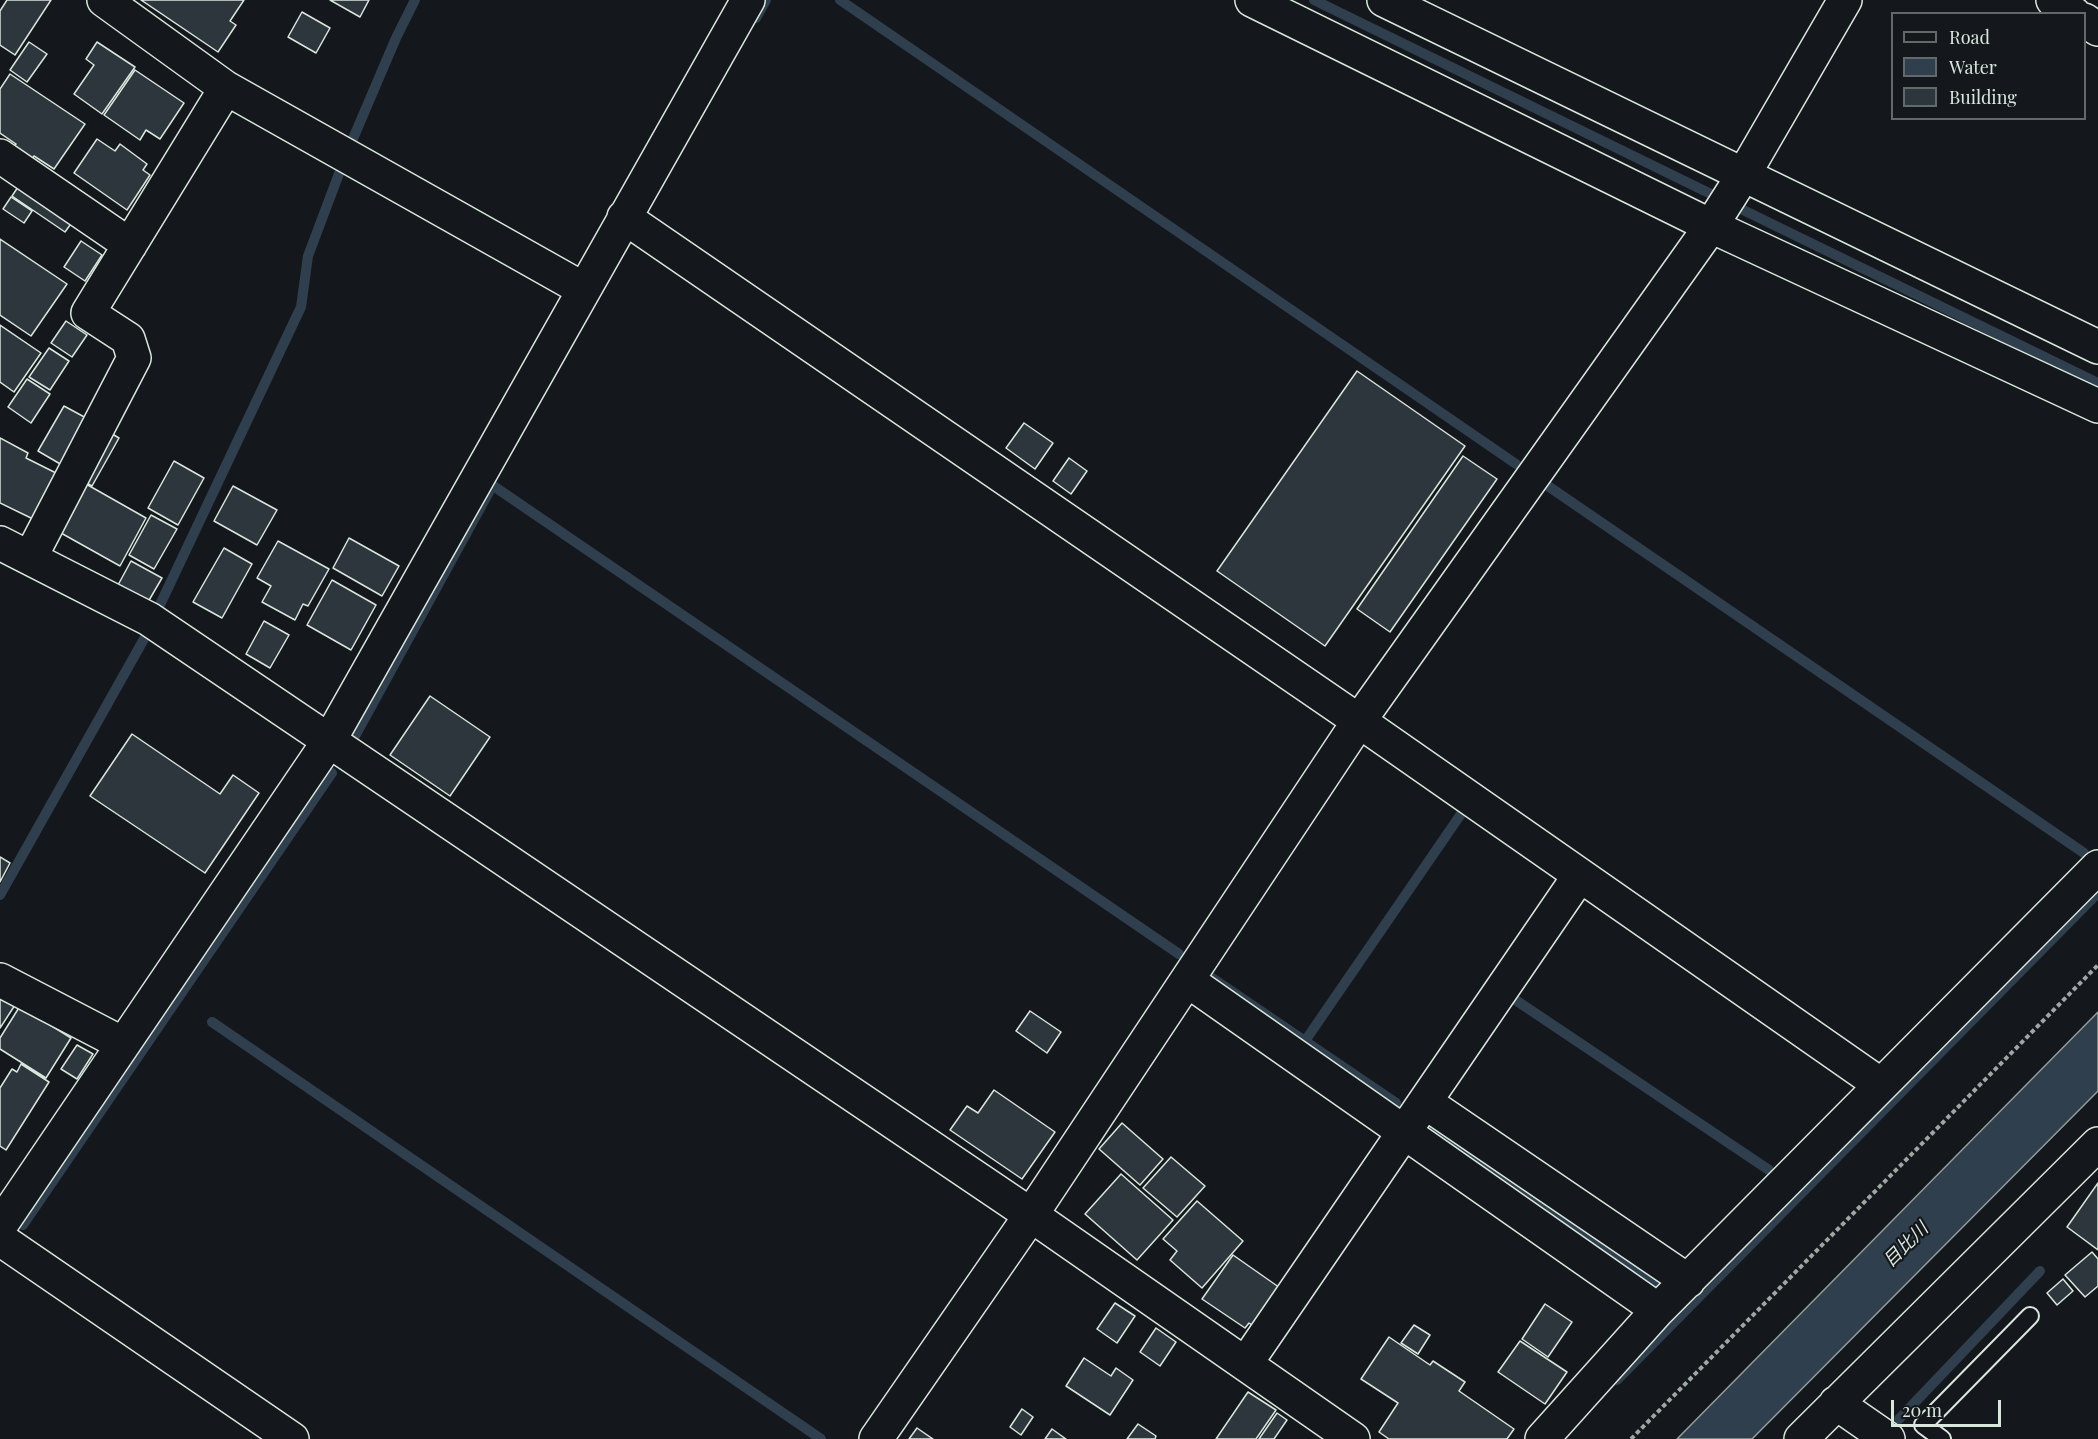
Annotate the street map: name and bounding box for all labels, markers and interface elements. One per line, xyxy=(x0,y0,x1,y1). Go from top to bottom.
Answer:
legend xyxy=(1891,12,2086,120)
text: Road xyxy=(1949,25,1990,49)
text: Water xyxy=(1949,55,1997,79)
text: Building xyxy=(1949,85,2017,109)
water label: 目比川 xyxy=(1879,1218,1933,1272)
scale bar xyxy=(1894,1388,2004,1426)
text: 20 m xyxy=(1902,1398,1942,1422)

